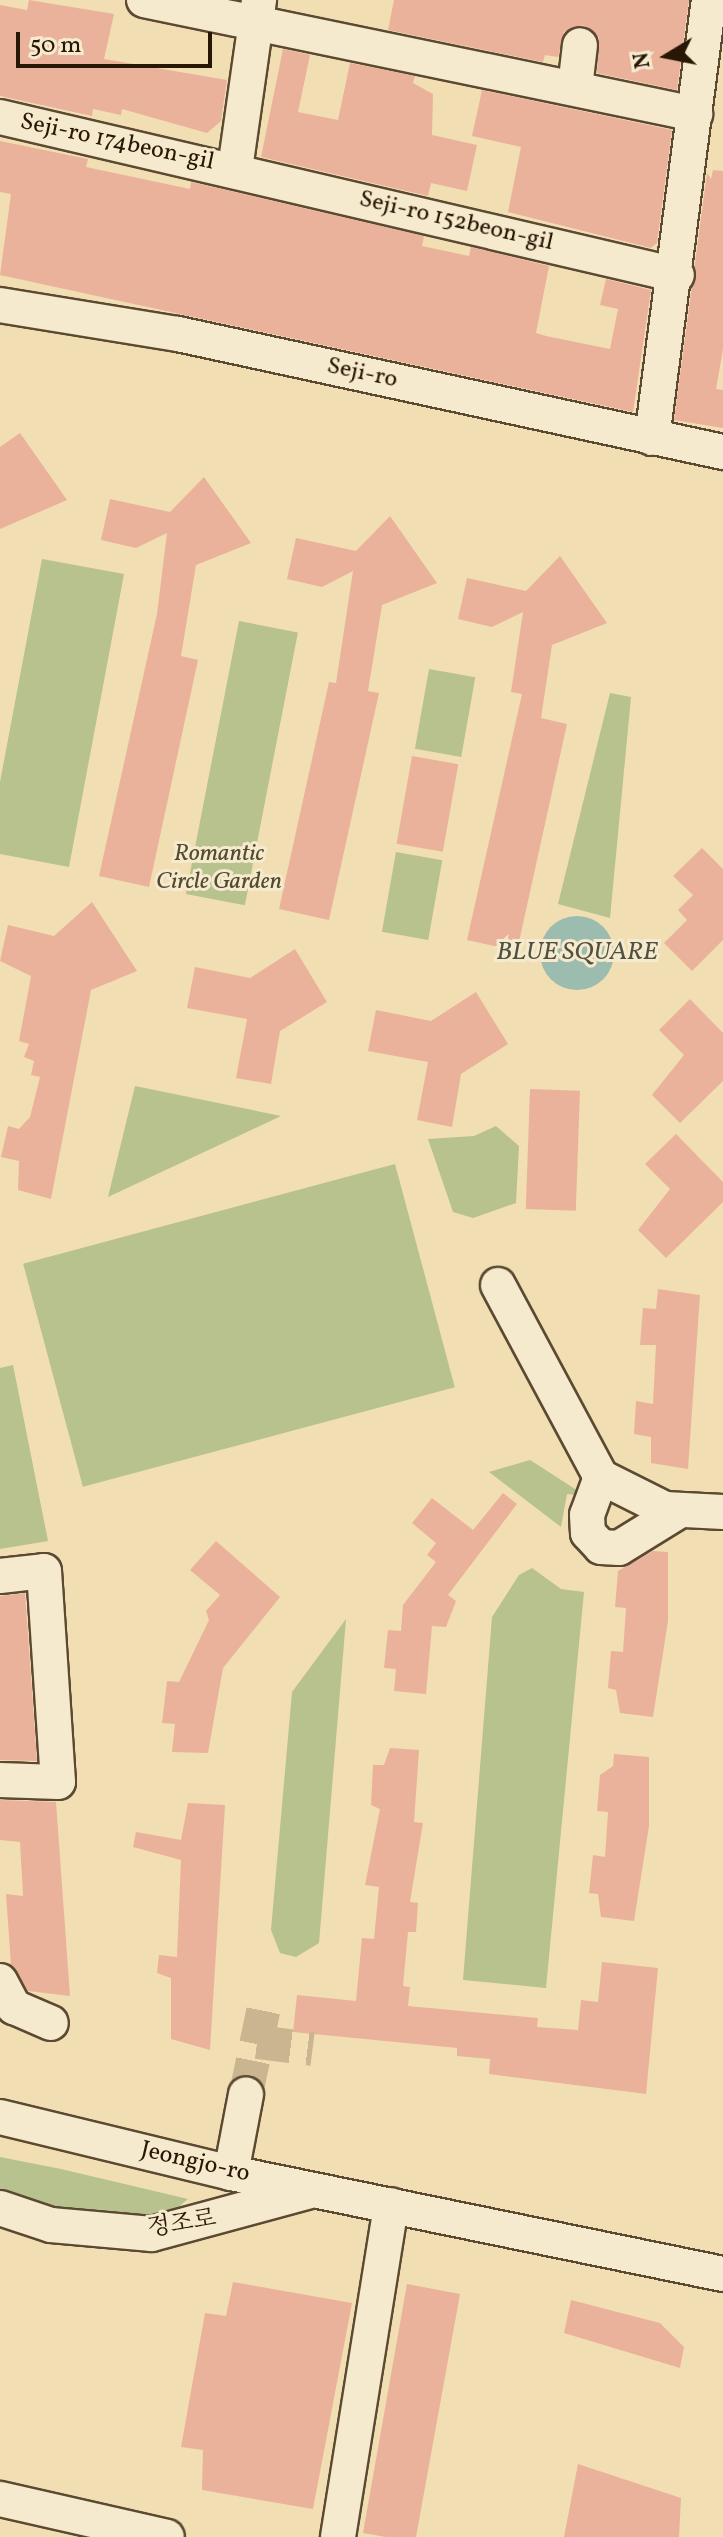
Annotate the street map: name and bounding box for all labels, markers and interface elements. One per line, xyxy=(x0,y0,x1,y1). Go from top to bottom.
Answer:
scale bar xyxy=(20,16,216,66)
north arrow xyxy=(627,16,707,96)
text: 50 m xyxy=(30,29,82,63)
text: N xyxy=(626,50,660,71)
street label: Seji-ro 174beon-gil xyxy=(17,108,217,178)
street label: Seji-ro 152beon-gil xyxy=(356,186,556,258)
street label: Seji-ro xyxy=(324,352,400,396)
park label: Romantic Circle Garden xyxy=(156,841,282,897)
water label: BLUE SQUARE xyxy=(496,937,658,969)
street label: Jeongjo-ro xyxy=(138,2136,252,2190)
street label: 정조로 xyxy=(145,2205,219,2245)

